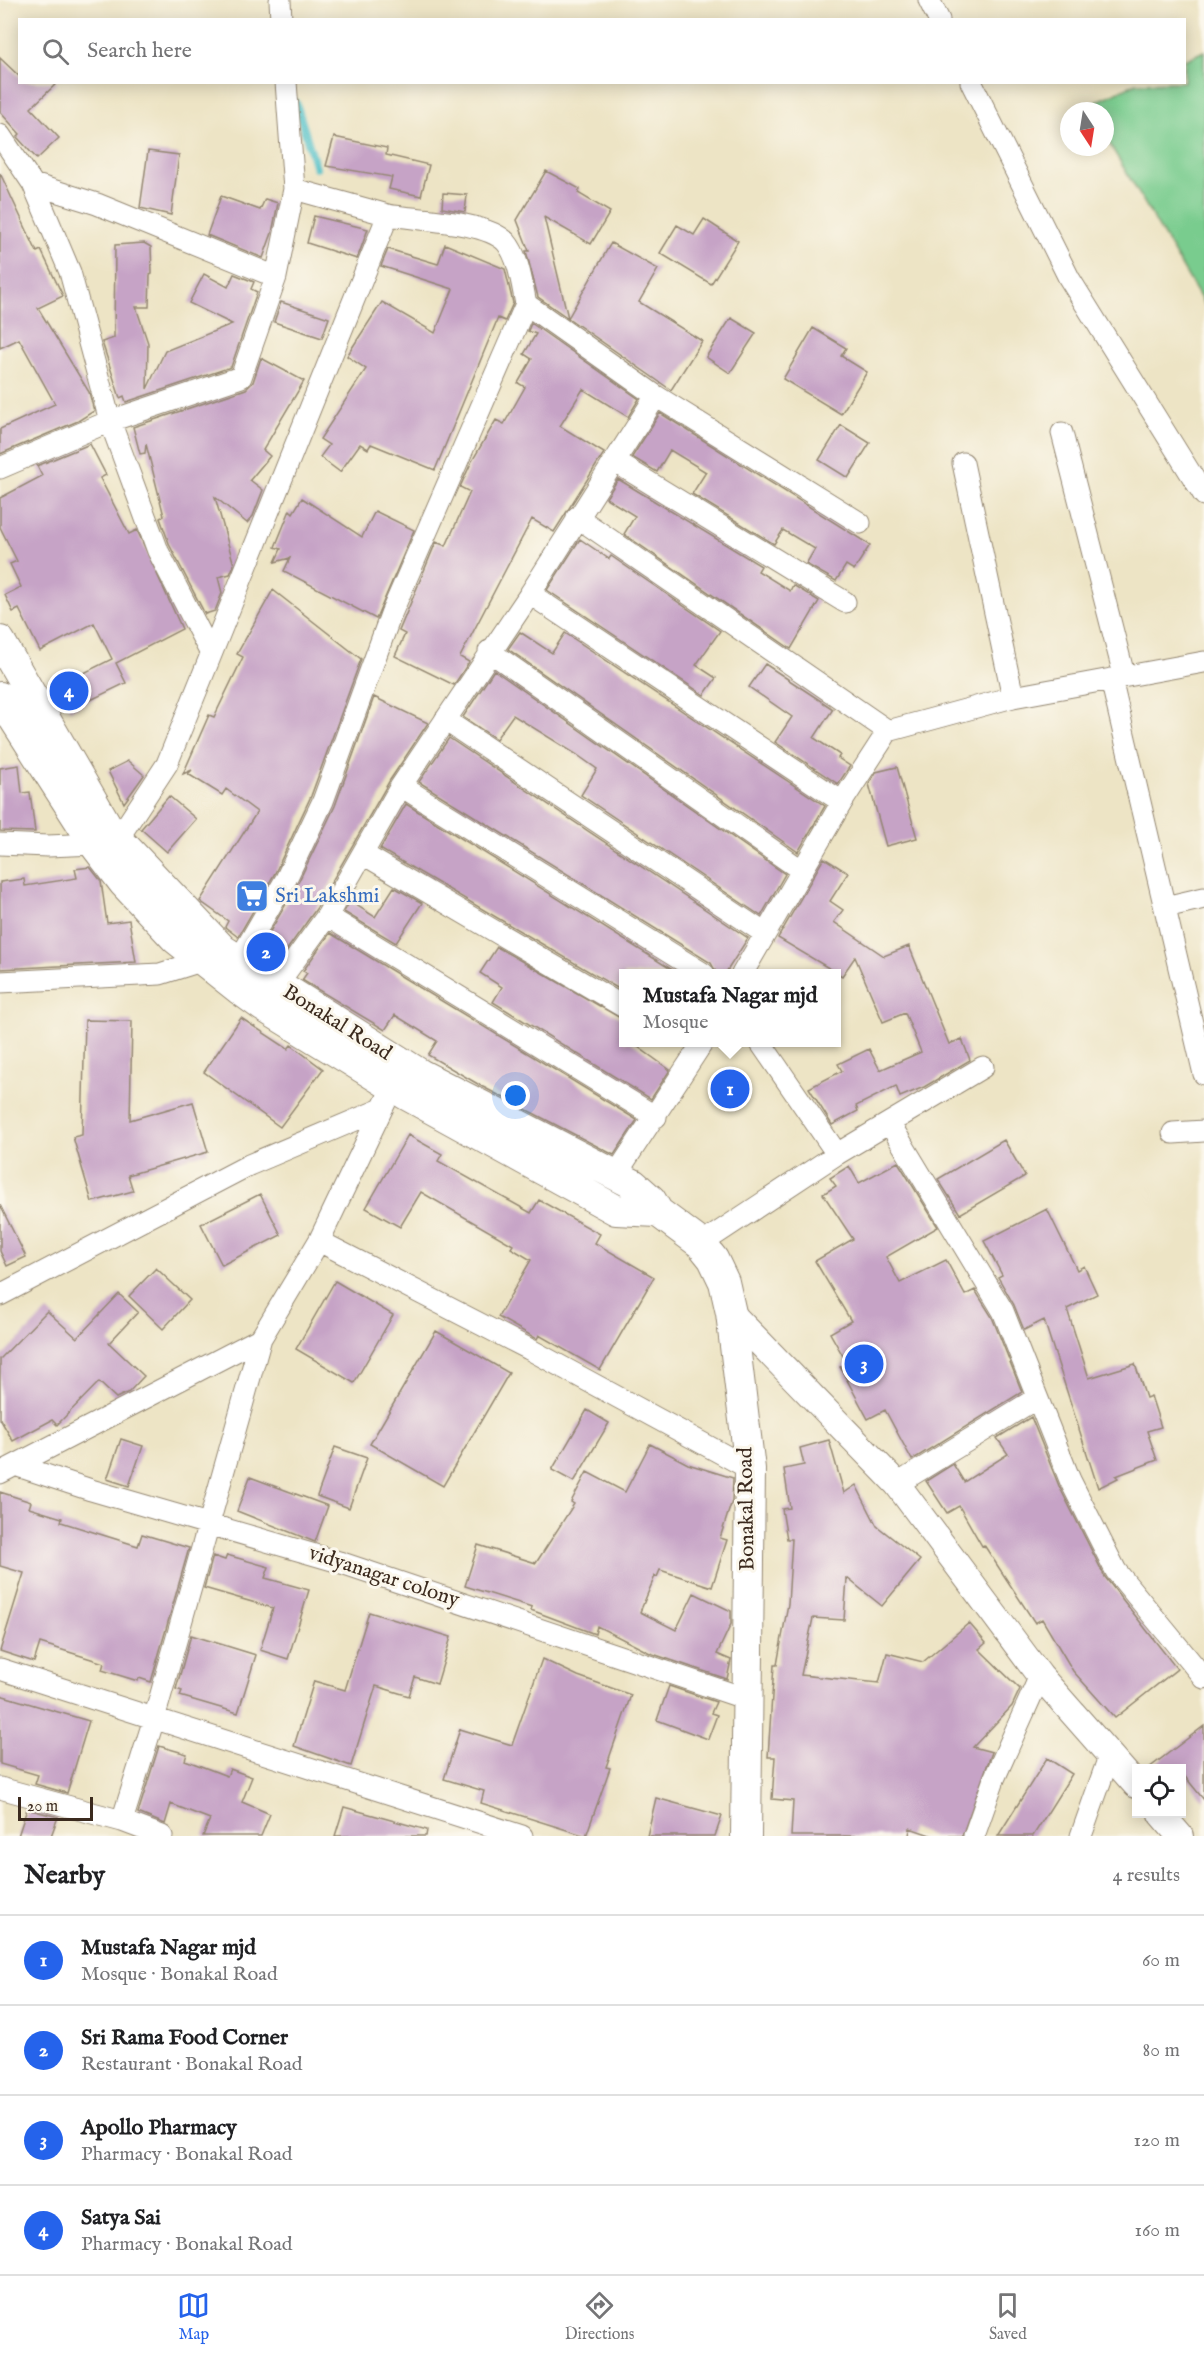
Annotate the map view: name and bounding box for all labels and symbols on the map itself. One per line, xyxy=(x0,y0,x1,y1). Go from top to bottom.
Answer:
north arrow xyxy=(1060,102,1114,156)
pin: 4 xyxy=(50,668,88,714)
supermarket icon: Sri Lakshmi xyxy=(234,878,270,914)
place label: Sri Lakshmi xyxy=(275,883,379,910)
pin: 2 xyxy=(246,930,286,974)
street label: Bonakal Road xyxy=(277,979,397,1068)
pin: 1 xyxy=(710,1066,750,1112)
your location xyxy=(501,1081,530,1110)
pin: 3 xyxy=(844,1342,884,1386)
street label: Bonakal Road xyxy=(732,1446,762,1571)
street label: vidyanagar colony xyxy=(305,1540,463,1614)
scale bar xyxy=(18,1794,93,1822)

